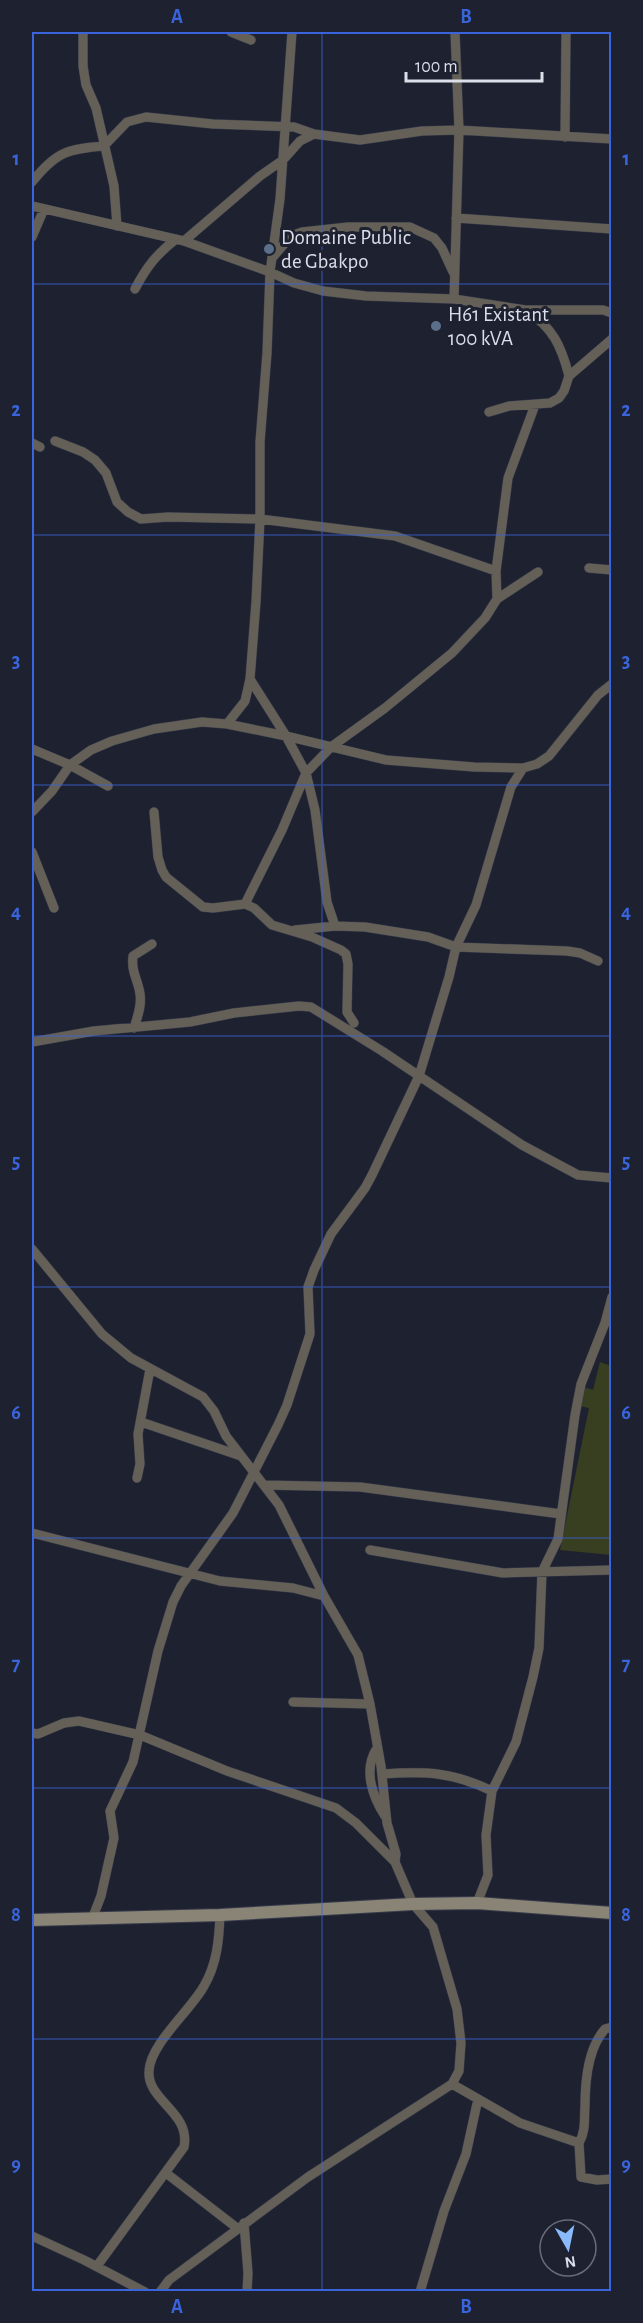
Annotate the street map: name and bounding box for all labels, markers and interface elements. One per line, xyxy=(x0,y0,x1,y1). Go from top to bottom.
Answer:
text: A xyxy=(171,7,183,27)
text: B xyxy=(460,7,472,27)
scale bar xyxy=(406,45,542,83)
text: 100 m xyxy=(415,58,458,76)
text: 1 xyxy=(12,149,20,169)
text: 1 xyxy=(622,149,630,169)
place label: Domaine Public de Gbakpo xyxy=(281,227,411,272)
marker: Domaine Public de Gbakpo xyxy=(262,242,276,256)
place label: H61 Existant 100 kVA xyxy=(448,304,549,349)
marker: H61 Existant 100 kVA xyxy=(429,319,443,333)
text: 2 xyxy=(11,400,21,420)
text: 2 xyxy=(621,400,631,420)
text: 3 xyxy=(12,651,20,671)
text: 3 xyxy=(622,651,630,671)
text: 4 xyxy=(11,902,21,922)
text: 4 xyxy=(621,902,631,922)
text: 5 xyxy=(12,1152,20,1172)
text: 5 xyxy=(622,1152,630,1172)
text: 6 xyxy=(11,1403,21,1423)
text: 6 xyxy=(621,1403,631,1423)
text: 7 xyxy=(12,1654,21,1674)
text: 7 xyxy=(622,1654,631,1674)
text: 8 xyxy=(11,1905,21,1925)
text: 8 xyxy=(621,1905,631,1925)
text: 9 xyxy=(11,2155,21,2175)
text: 9 xyxy=(621,2155,631,2175)
north arrow xyxy=(538,2218,598,2278)
text: N xyxy=(563,2253,577,2271)
text: A xyxy=(171,2297,183,2317)
text: B xyxy=(460,2297,472,2317)

